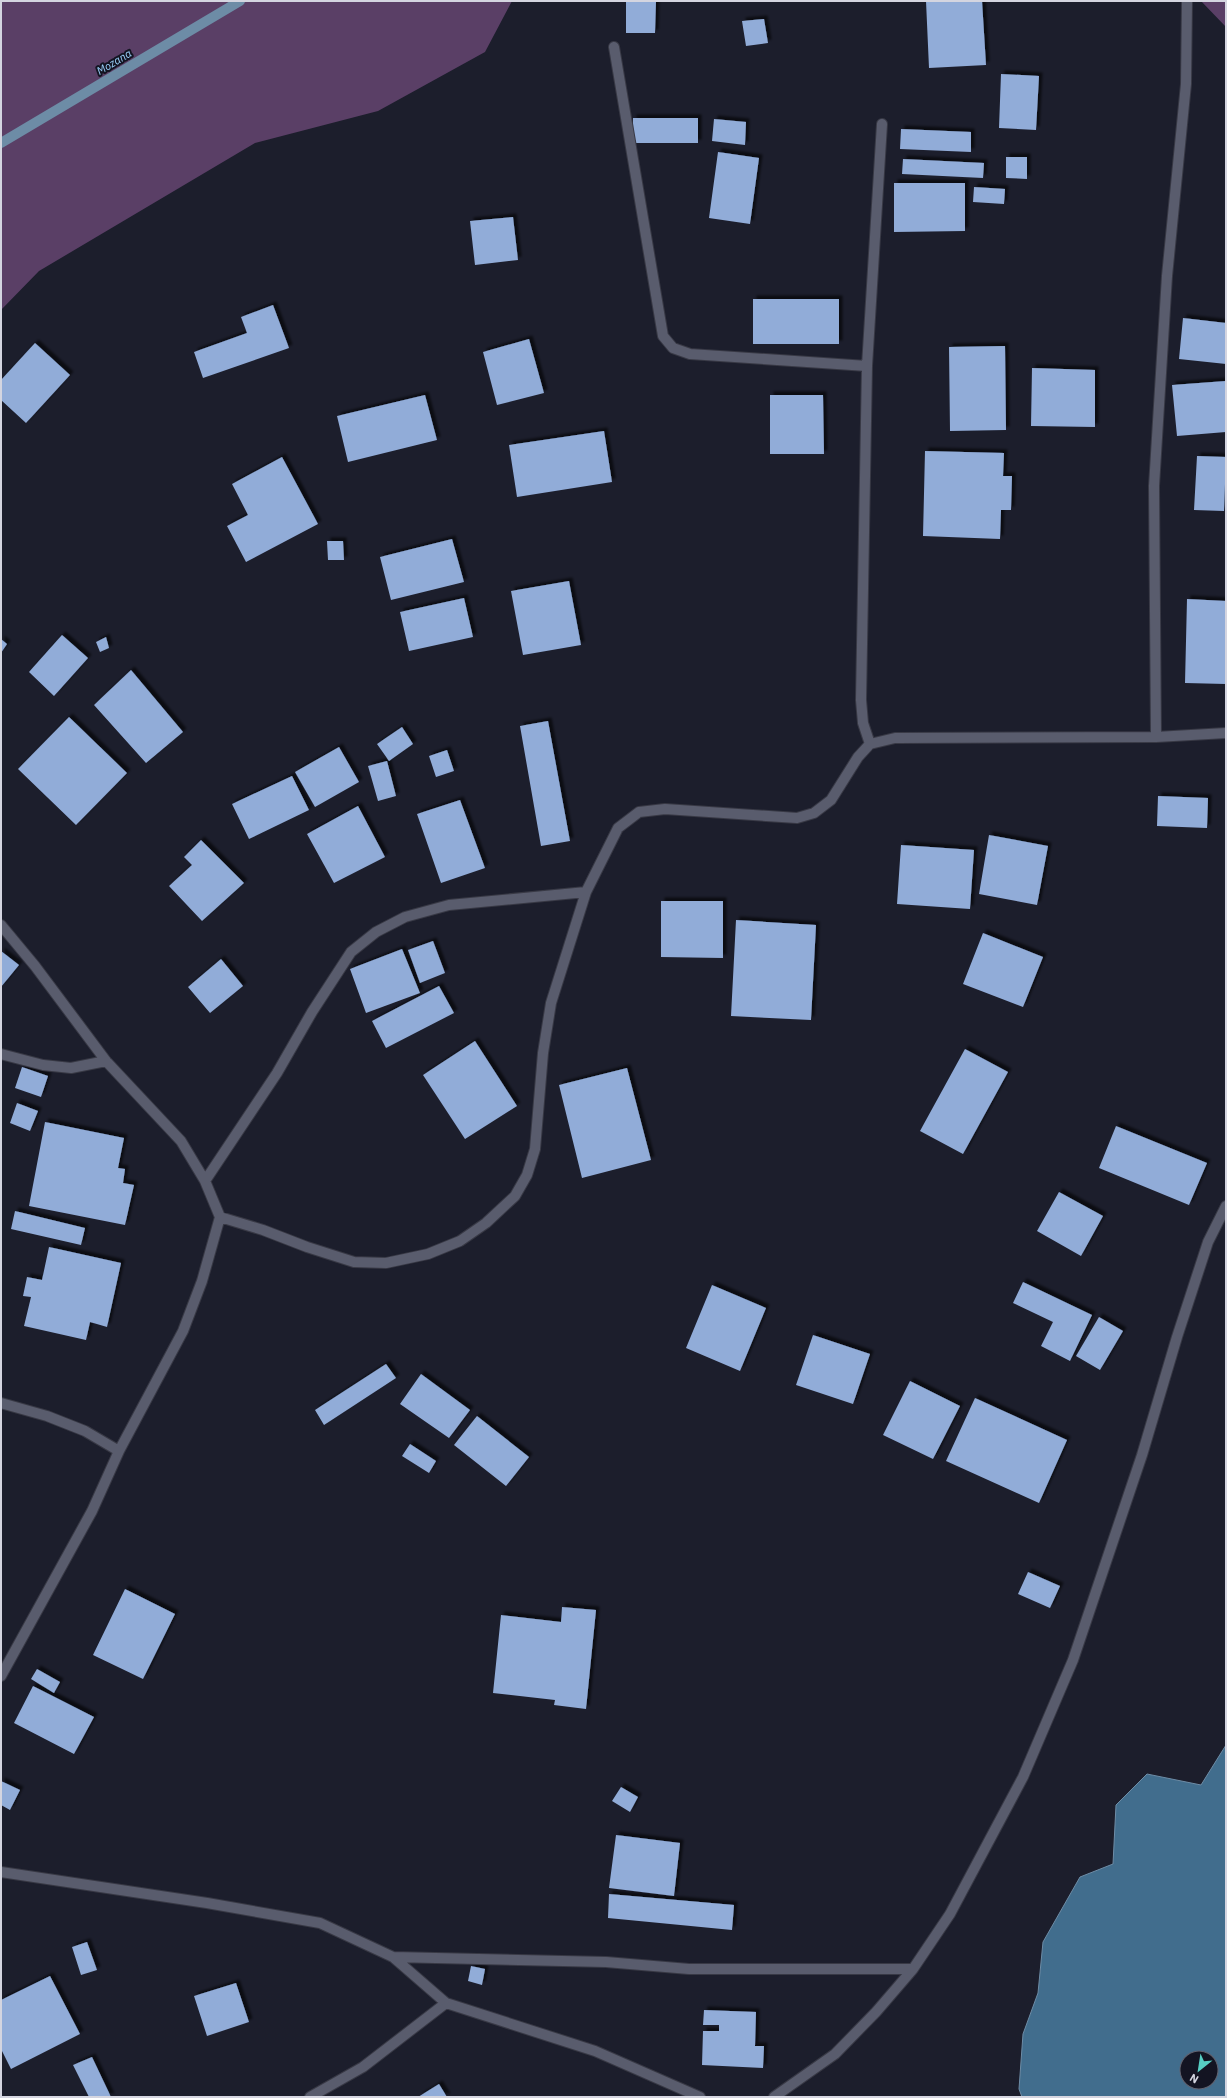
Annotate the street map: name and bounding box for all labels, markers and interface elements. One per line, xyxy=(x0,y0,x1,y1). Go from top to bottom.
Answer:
water label: Mozana xyxy=(94,46,134,78)
north arrow xyxy=(1179,2050,1219,2090)
text: N xyxy=(1187,2071,1201,2087)

